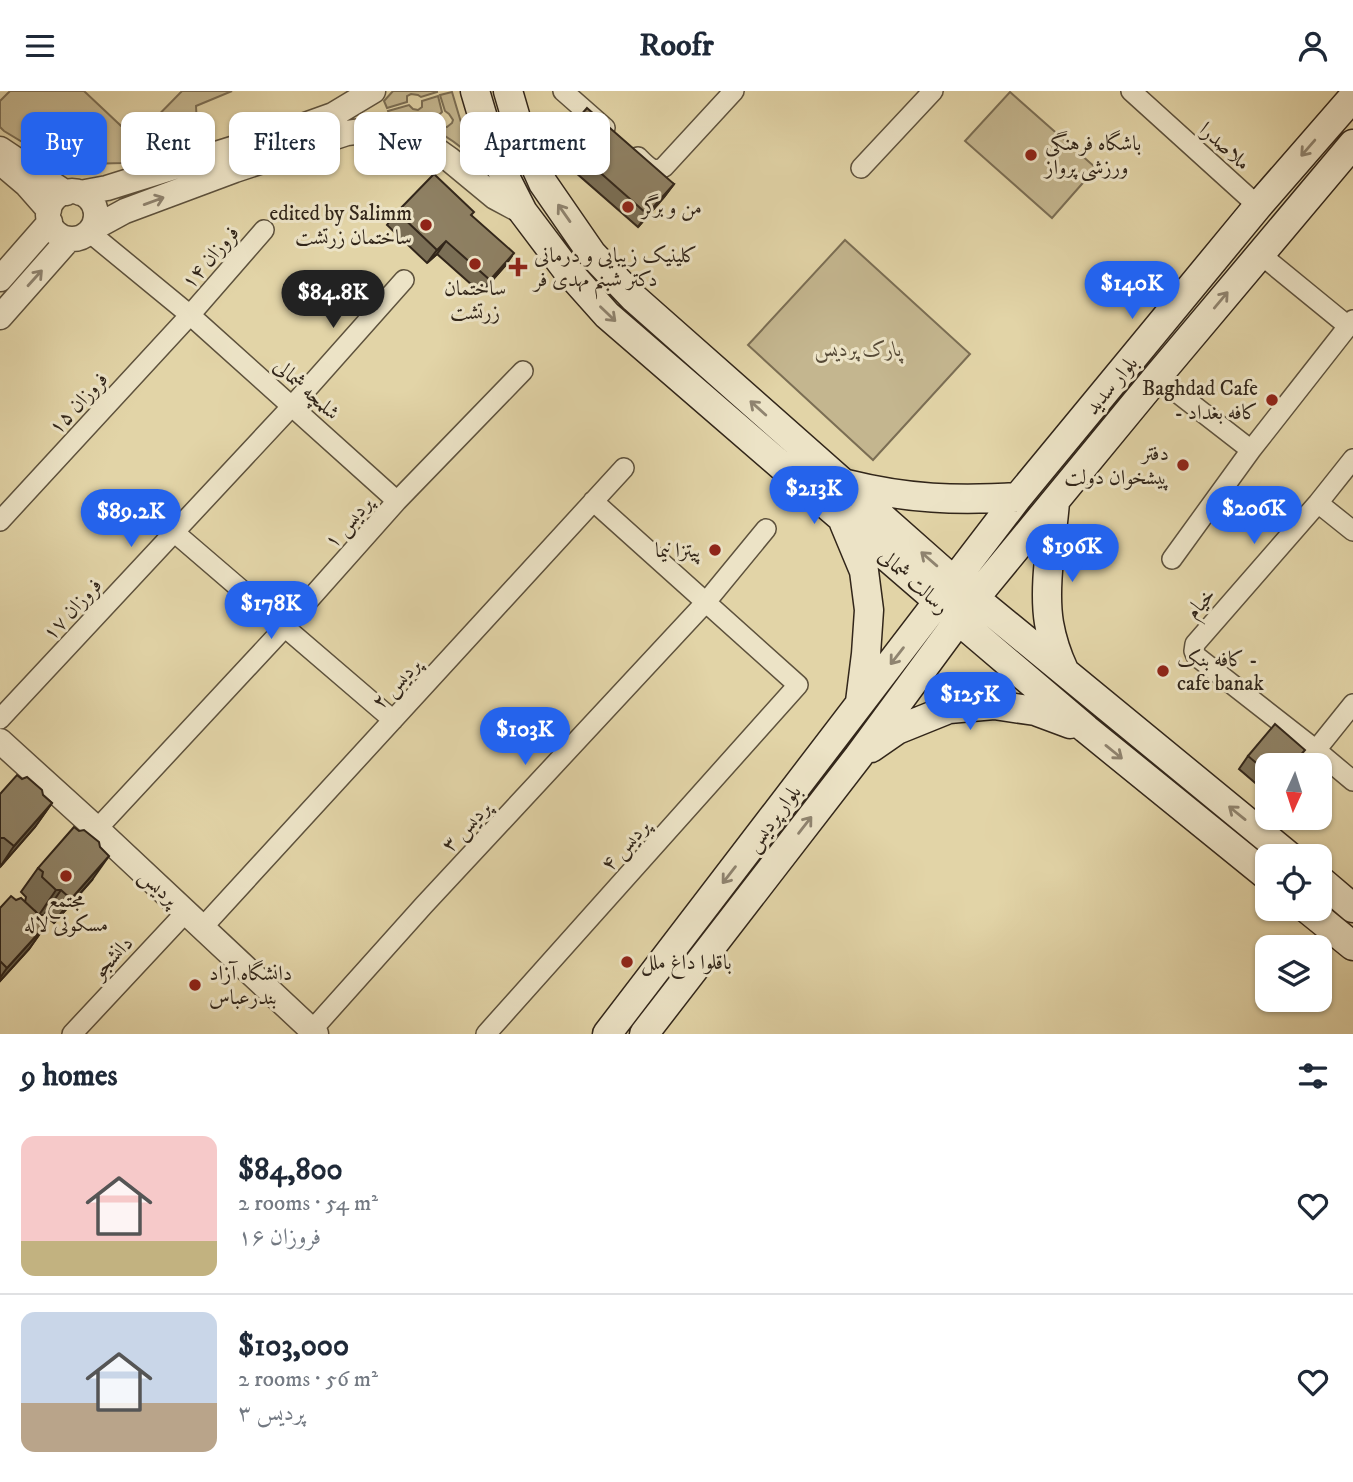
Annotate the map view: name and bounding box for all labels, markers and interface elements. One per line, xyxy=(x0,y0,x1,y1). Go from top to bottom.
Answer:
text: Roofr xyxy=(639,26,714,66)
icon: menu xyxy=(21,27,59,65)
icon: person xyxy=(1294,27,1332,65)
chip: Buy xyxy=(21,112,107,175)
chip: Rent xyxy=(121,112,215,175)
chip: Filters xyxy=(229,112,340,175)
chip: New xyxy=(354,112,446,175)
chip: Apartment xyxy=(460,112,610,175)
street label: ملاصدرا xyxy=(1193,117,1255,177)
place label: باشگاه فرهنگی ورزشی پرواز xyxy=(1043,130,1141,182)
one-way arrow xyxy=(1300,139,1316,157)
marker: باشگاه فرهنگی ورزشی پرواز xyxy=(1023,147,1039,163)
one-way arrow xyxy=(142,193,164,206)
place label: من و برگر xyxy=(640,193,702,221)
marker: من و برگر xyxy=(620,199,636,215)
place label: edited by Salimm ساختمان زرتشت xyxy=(270,201,412,251)
one-way arrow xyxy=(557,204,571,223)
marker: edited by Salimm ساختمان زرتشت xyxy=(418,217,434,233)
street label: فروزان ۱۴ xyxy=(176,221,245,295)
place label: کلینیک زیبایی و درمانی دکتر شبنم مهدی فر xyxy=(532,243,698,300)
marker: ساختمان زرتشت xyxy=(467,256,483,272)
marker: کلینیک زیبایی و درمانی دکتر شبنم مهدی فر xyxy=(508,257,528,277)
pin: $140K xyxy=(1083,261,1181,321)
one-way arrow xyxy=(27,269,43,287)
text: $140K xyxy=(1101,269,1163,298)
pin: $84.8K xyxy=(276,271,390,330)
place label: ساختمان زرتشت xyxy=(444,276,506,326)
text: $84.8K xyxy=(298,278,368,307)
one-way arrow xyxy=(1214,291,1229,309)
one-way arrow xyxy=(599,306,616,323)
park label: پارک پردیس xyxy=(814,337,904,364)
street label: بلوار سدید xyxy=(1080,351,1144,420)
street label: شلمچه شمالی xyxy=(268,353,345,426)
street label: فروزان ۱۵ xyxy=(43,367,114,440)
place label: Baghdad Cafe - کافه بغداد xyxy=(1142,376,1258,426)
marker: Baghdad Cafe - کافه بغداد xyxy=(1264,392,1280,408)
one-way arrow xyxy=(749,400,767,416)
place label: دفتر پیشخوان دولت xyxy=(1064,441,1169,491)
marker: دفتر پیشخوان دولت xyxy=(1175,457,1191,473)
pin: $213K xyxy=(765,467,863,526)
text: $213K xyxy=(785,474,843,503)
pin: $206K xyxy=(1205,487,1303,546)
pin: $89.2K xyxy=(74,489,188,549)
street label: پردیس ۱ xyxy=(319,489,380,554)
text: $206K xyxy=(1222,494,1286,523)
text: $89.2K xyxy=(97,497,165,526)
pin: $196K xyxy=(1023,525,1121,584)
text: $196K xyxy=(1042,532,1102,561)
place label: پیتزا نیما xyxy=(655,538,701,565)
marker: پیتزا نیما xyxy=(707,542,723,558)
street label: رسالت شمالی xyxy=(873,543,954,620)
one-way arrow xyxy=(920,551,938,567)
street label: فروزان ۱۷ xyxy=(37,573,108,646)
pin: $178K xyxy=(222,581,320,641)
street label: خیام xyxy=(1180,583,1224,627)
text: $178K xyxy=(241,589,301,618)
one-way arrow xyxy=(890,646,905,664)
place label: کافه بنک - cafe banak xyxy=(1177,647,1264,697)
street label: پردیس ۲ xyxy=(366,651,429,715)
marker: کافه بنک - cafe banak xyxy=(1155,663,1171,679)
pin: $125K xyxy=(921,673,1019,732)
text: $125K xyxy=(940,680,1000,709)
pin: $103K xyxy=(476,707,574,767)
text: $103K xyxy=(496,715,554,744)
one-way arrow xyxy=(1104,744,1122,759)
north arrow xyxy=(1255,753,1332,829)
map controls xyxy=(1255,753,1332,1012)
street label: بلوار پردیس xyxy=(740,780,808,857)
street label: پردیس ۳ xyxy=(436,794,499,858)
one-way arrow xyxy=(1228,805,1246,820)
street label: پردیس ۴ xyxy=(596,813,657,877)
one-way arrow xyxy=(798,816,813,834)
button: locate xyxy=(1255,844,1332,921)
street label: پردیس xyxy=(133,863,185,914)
one-way arrow xyxy=(722,866,737,884)
marker: مجتمع مسکونی لاله xyxy=(58,868,74,884)
place label: مجتمع مسکونی لاله xyxy=(24,888,108,938)
street label: دانشجو xyxy=(85,931,139,986)
button: layers xyxy=(1255,935,1332,1012)
place label: باقلوا داغ ملل xyxy=(641,950,732,980)
marker: باقلوا داغ ملل xyxy=(619,954,635,970)
place label: دانشگاه آزاد بندرعباس xyxy=(209,960,292,1011)
marker: دانشگاه آزاد بندرعباس xyxy=(187,977,203,993)
icon: filters xyxy=(1294,1057,1332,1095)
text: 9 homes xyxy=(21,1058,118,1095)
text: $84,800 xyxy=(238,1152,343,1189)
icon: home xyxy=(77,1164,161,1248)
icon: heart xyxy=(1294,1187,1332,1225)
text: 2 rooms · 54 m² xyxy=(238,1189,378,1218)
text: فروزان ۱۶ xyxy=(238,1223,321,1252)
text: $103,000 xyxy=(238,1328,349,1365)
icon: home xyxy=(77,1340,161,1424)
icon: heart xyxy=(1294,1363,1332,1401)
text: 2 rooms · 56 m² xyxy=(238,1365,378,1394)
text: پردیس ۳ xyxy=(238,1399,305,1428)

